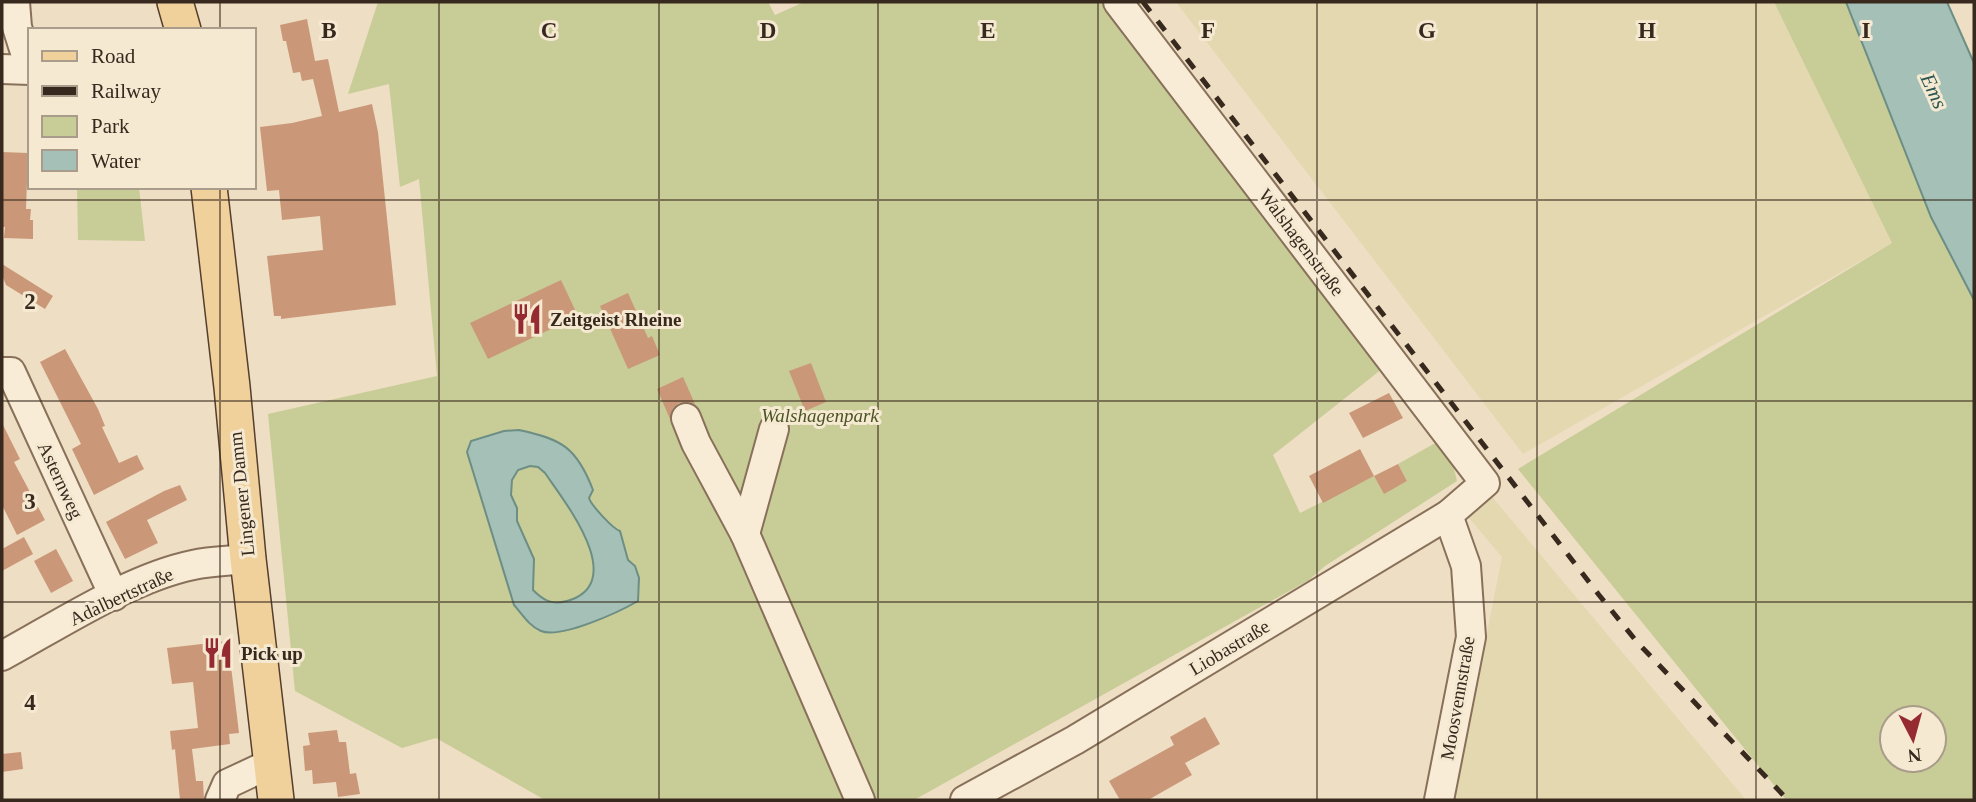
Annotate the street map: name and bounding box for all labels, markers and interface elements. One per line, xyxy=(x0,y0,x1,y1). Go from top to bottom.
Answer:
text: B xyxy=(321,18,337,43)
text: C xyxy=(541,18,557,43)
text: D xyxy=(760,18,776,43)
text: E xyxy=(980,18,996,43)
text: F xyxy=(1201,18,1215,43)
text: G xyxy=(1418,18,1436,43)
text: H xyxy=(1638,18,1656,43)
text: I xyxy=(1862,18,1871,43)
legend xyxy=(28,28,256,189)
text: Road xyxy=(91,44,136,68)
water label: Ems xyxy=(1915,69,1953,112)
text: Railway xyxy=(91,79,161,103)
text: Park xyxy=(91,114,130,138)
text: Water xyxy=(91,149,141,173)
street label: Walshagenstraße xyxy=(1255,185,1349,300)
text: 2 xyxy=(24,289,36,314)
restaurant icon: Zeitgeist Rheine xyxy=(510,302,544,336)
place label: Zeitgeist Rheine xyxy=(550,309,681,330)
park label: Walshagenpark xyxy=(761,405,879,426)
street label: Lingener Damm xyxy=(224,430,258,557)
street label: Asternweg xyxy=(34,438,88,522)
text: 3 xyxy=(24,489,36,514)
street label: Adalbertstraße xyxy=(66,563,176,630)
street label: Liobastraße xyxy=(1185,615,1273,680)
street label: Moosvennstraße xyxy=(1436,634,1479,762)
restaurant icon: Pick up xyxy=(201,636,235,670)
place label: Pick up xyxy=(241,643,303,664)
text: 4 xyxy=(24,690,36,715)
north arrow xyxy=(1878,704,1948,774)
text: N xyxy=(1907,744,1923,767)

